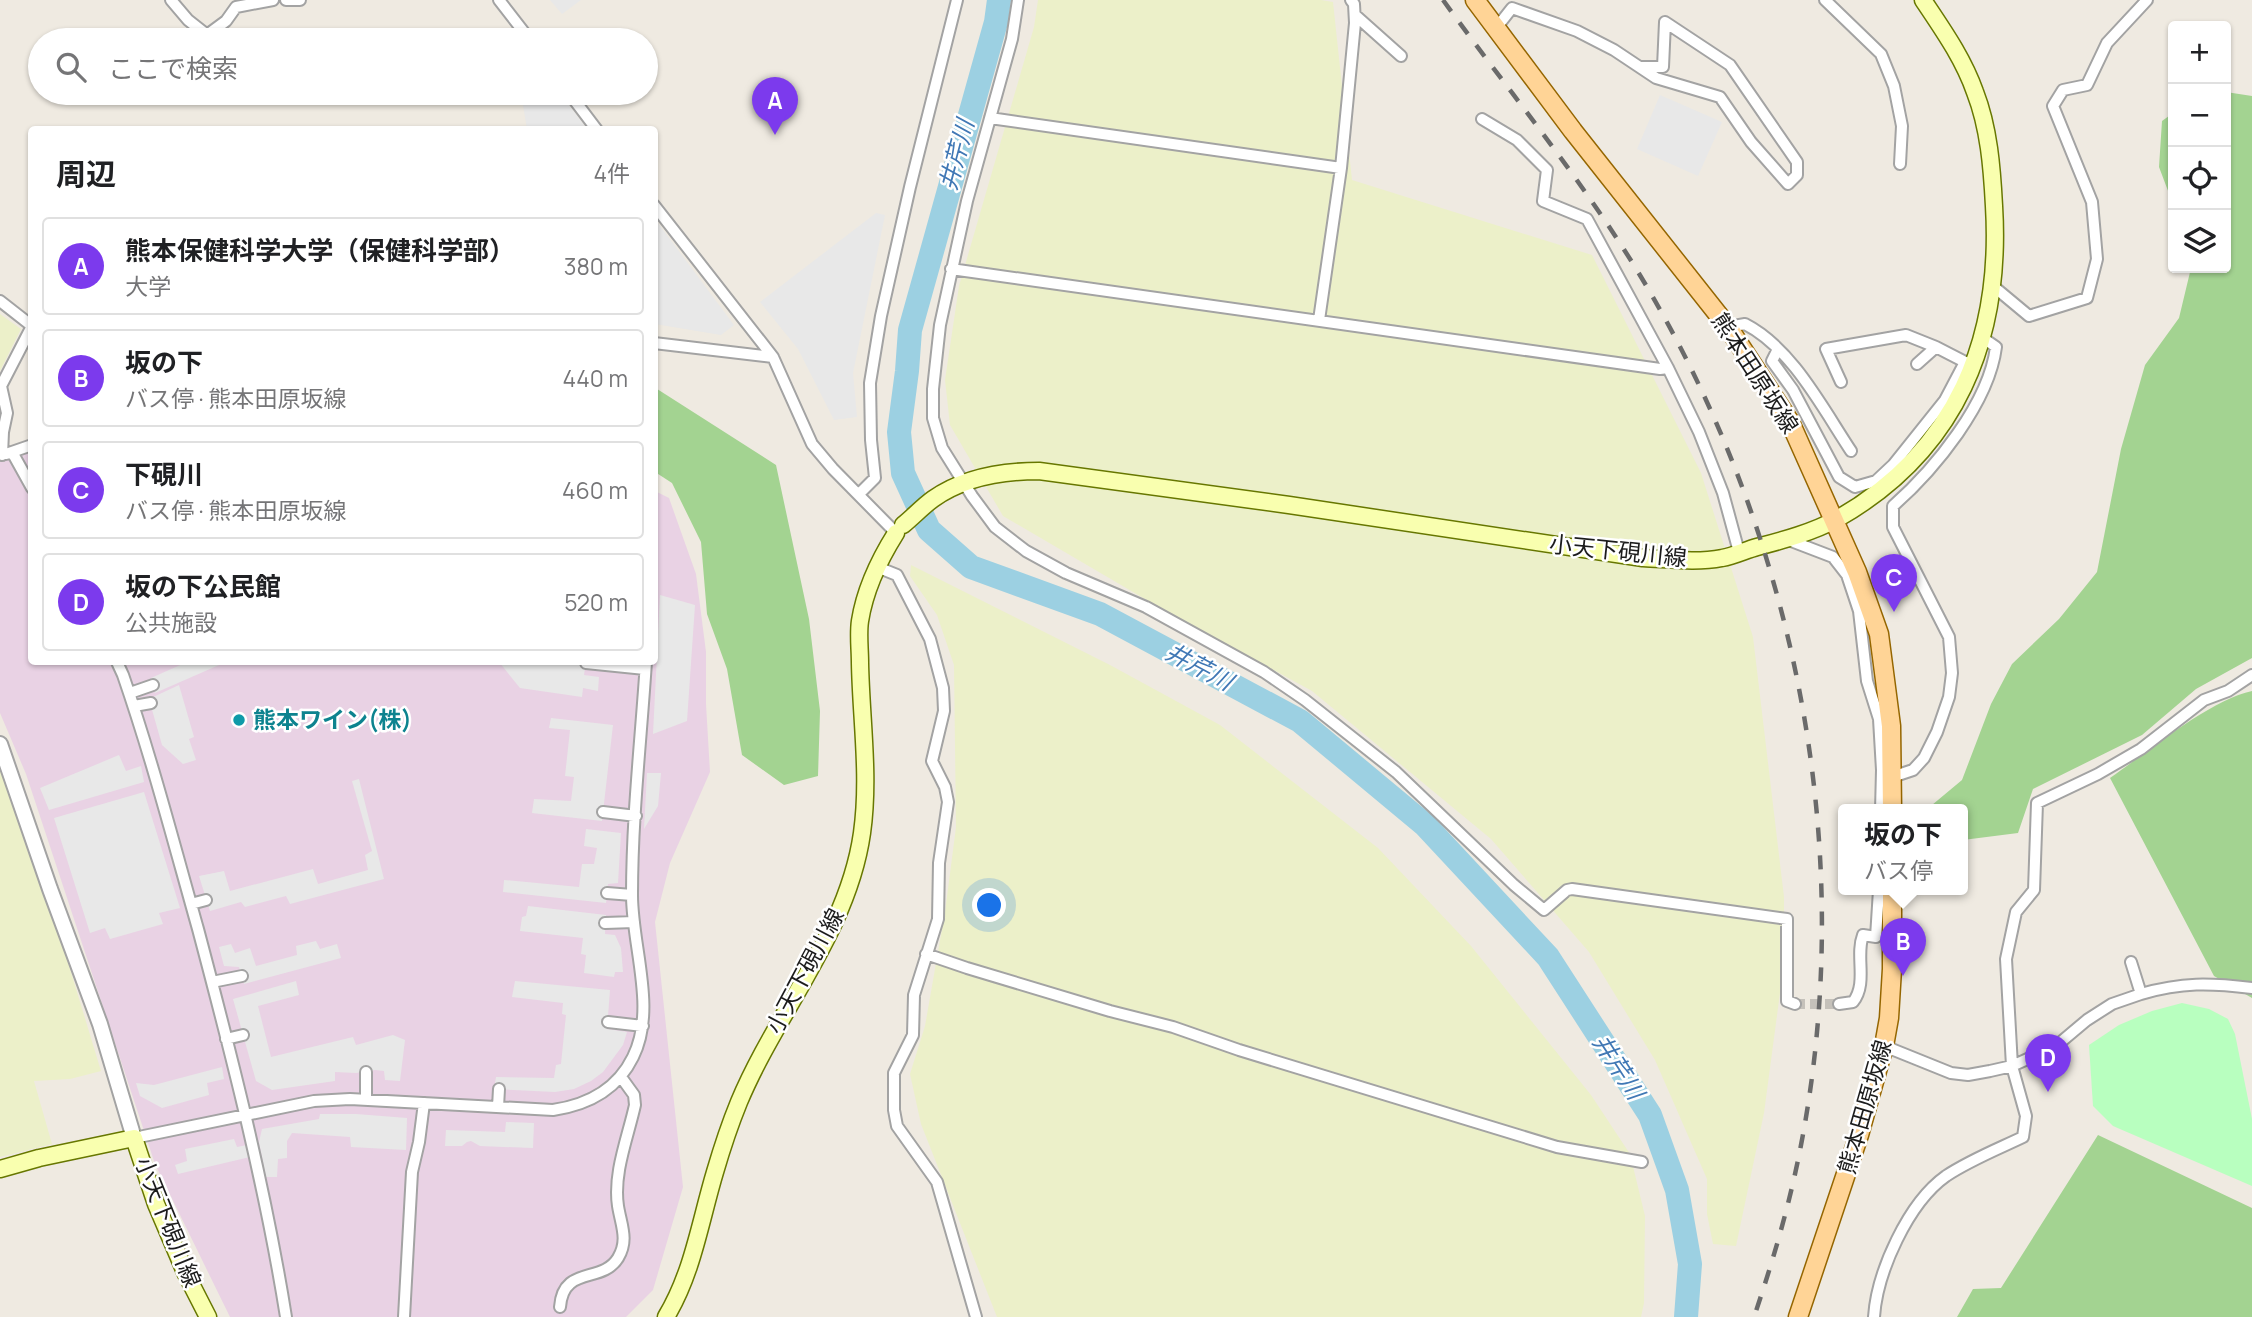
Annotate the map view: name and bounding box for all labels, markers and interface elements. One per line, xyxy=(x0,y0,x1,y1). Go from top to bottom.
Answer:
map controls xyxy=(2168,21,2231,273)
button: + xyxy=(2168,21,2231,84)
search box xyxy=(28,28,658,105)
icon: search xyxy=(52,48,90,86)
text: ここで検索 xyxy=(108,50,238,86)
pin: A xyxy=(752,77,798,135)
button: − xyxy=(2168,84,2231,147)
water label: 井芹川 xyxy=(930,113,982,194)
button: locate xyxy=(2168,147,2231,210)
text: 周辺 xyxy=(56,153,116,194)
text: 4件 xyxy=(593,157,630,189)
button: layers xyxy=(2168,210,2231,273)
text: 熊本保健科学大学（保健科学部） xyxy=(125,232,515,268)
text: A xyxy=(73,250,89,282)
text: 380 m xyxy=(564,250,628,282)
text: 大学 xyxy=(125,270,171,302)
street label: 熊本田原坂線 xyxy=(1705,306,1807,439)
text: 坂の下 xyxy=(125,344,203,380)
text: B xyxy=(74,362,88,394)
text: 440 m xyxy=(563,362,628,394)
text: バス停 · 熊本田原坂線 xyxy=(125,382,346,414)
text: 下硯川 xyxy=(125,456,203,492)
text: C xyxy=(73,474,90,506)
text: 460 m xyxy=(562,474,628,506)
text: バス停 · 熊本田原坂線 xyxy=(125,494,346,526)
street label: 小天下硯川線 xyxy=(1548,527,1688,573)
pin: C xyxy=(1871,554,1917,612)
text: 坂の下公民館 xyxy=(125,568,281,604)
text: D xyxy=(73,586,89,618)
text: 520 m xyxy=(564,586,628,618)
text: 公共施設 xyxy=(125,606,217,638)
water label: 井芹川 xyxy=(1160,634,1242,699)
place label: 熊本ワイン(株) xyxy=(253,703,412,735)
marker: 熊本ワイン(株) xyxy=(231,712,247,728)
popup xyxy=(1838,804,1968,895)
text: 坂の下 xyxy=(1864,816,1942,852)
text: バス停 xyxy=(1864,854,1933,886)
your location xyxy=(972,888,1006,922)
street label: 小天下硯川線 xyxy=(758,902,851,1039)
pin: B xyxy=(1880,918,1926,976)
water label: 井芹川 xyxy=(1586,1027,1654,1108)
pin: D xyxy=(2025,1034,2071,1092)
street label: 熊本田原坂線 xyxy=(1830,1036,1898,1177)
street label: 小天下硯川線 xyxy=(128,1152,210,1292)

